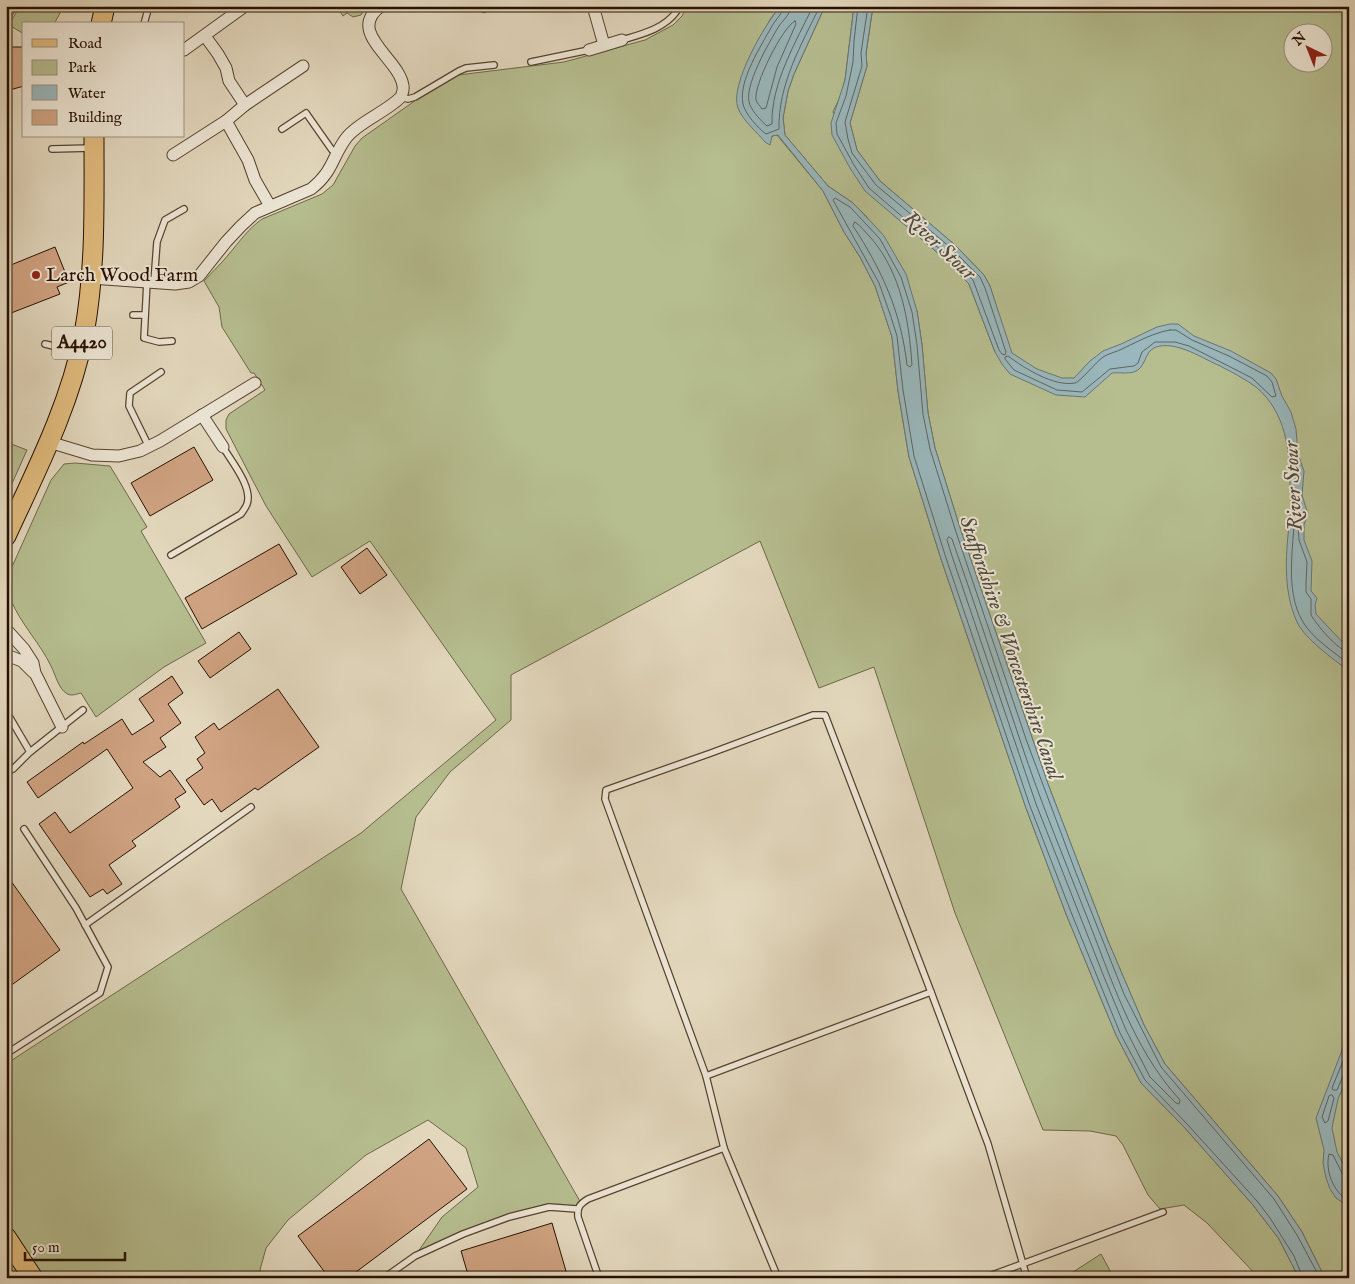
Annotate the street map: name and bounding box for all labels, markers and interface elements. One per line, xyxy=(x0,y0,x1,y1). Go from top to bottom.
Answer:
legend xyxy=(22,22,185,138)
north arrow xyxy=(1282,22,1332,72)
text: N xyxy=(1289,29,1310,51)
text: Road xyxy=(68,34,103,53)
text: Park xyxy=(68,58,98,77)
text: Water xyxy=(68,84,106,103)
text: Building xyxy=(68,108,123,127)
water label: River Stour xyxy=(897,205,982,287)
place label: Larch Wood Farm xyxy=(46,263,198,288)
marker: Larch Wood Farm xyxy=(30,269,42,281)
road number: A4420 xyxy=(52,326,112,359)
water label: River Stour xyxy=(1278,439,1310,532)
water label: Staffordshire & Worcestershire Canal xyxy=(952,512,1069,786)
scale bar xyxy=(25,1229,125,1261)
text: 50 m xyxy=(32,1238,60,1257)

